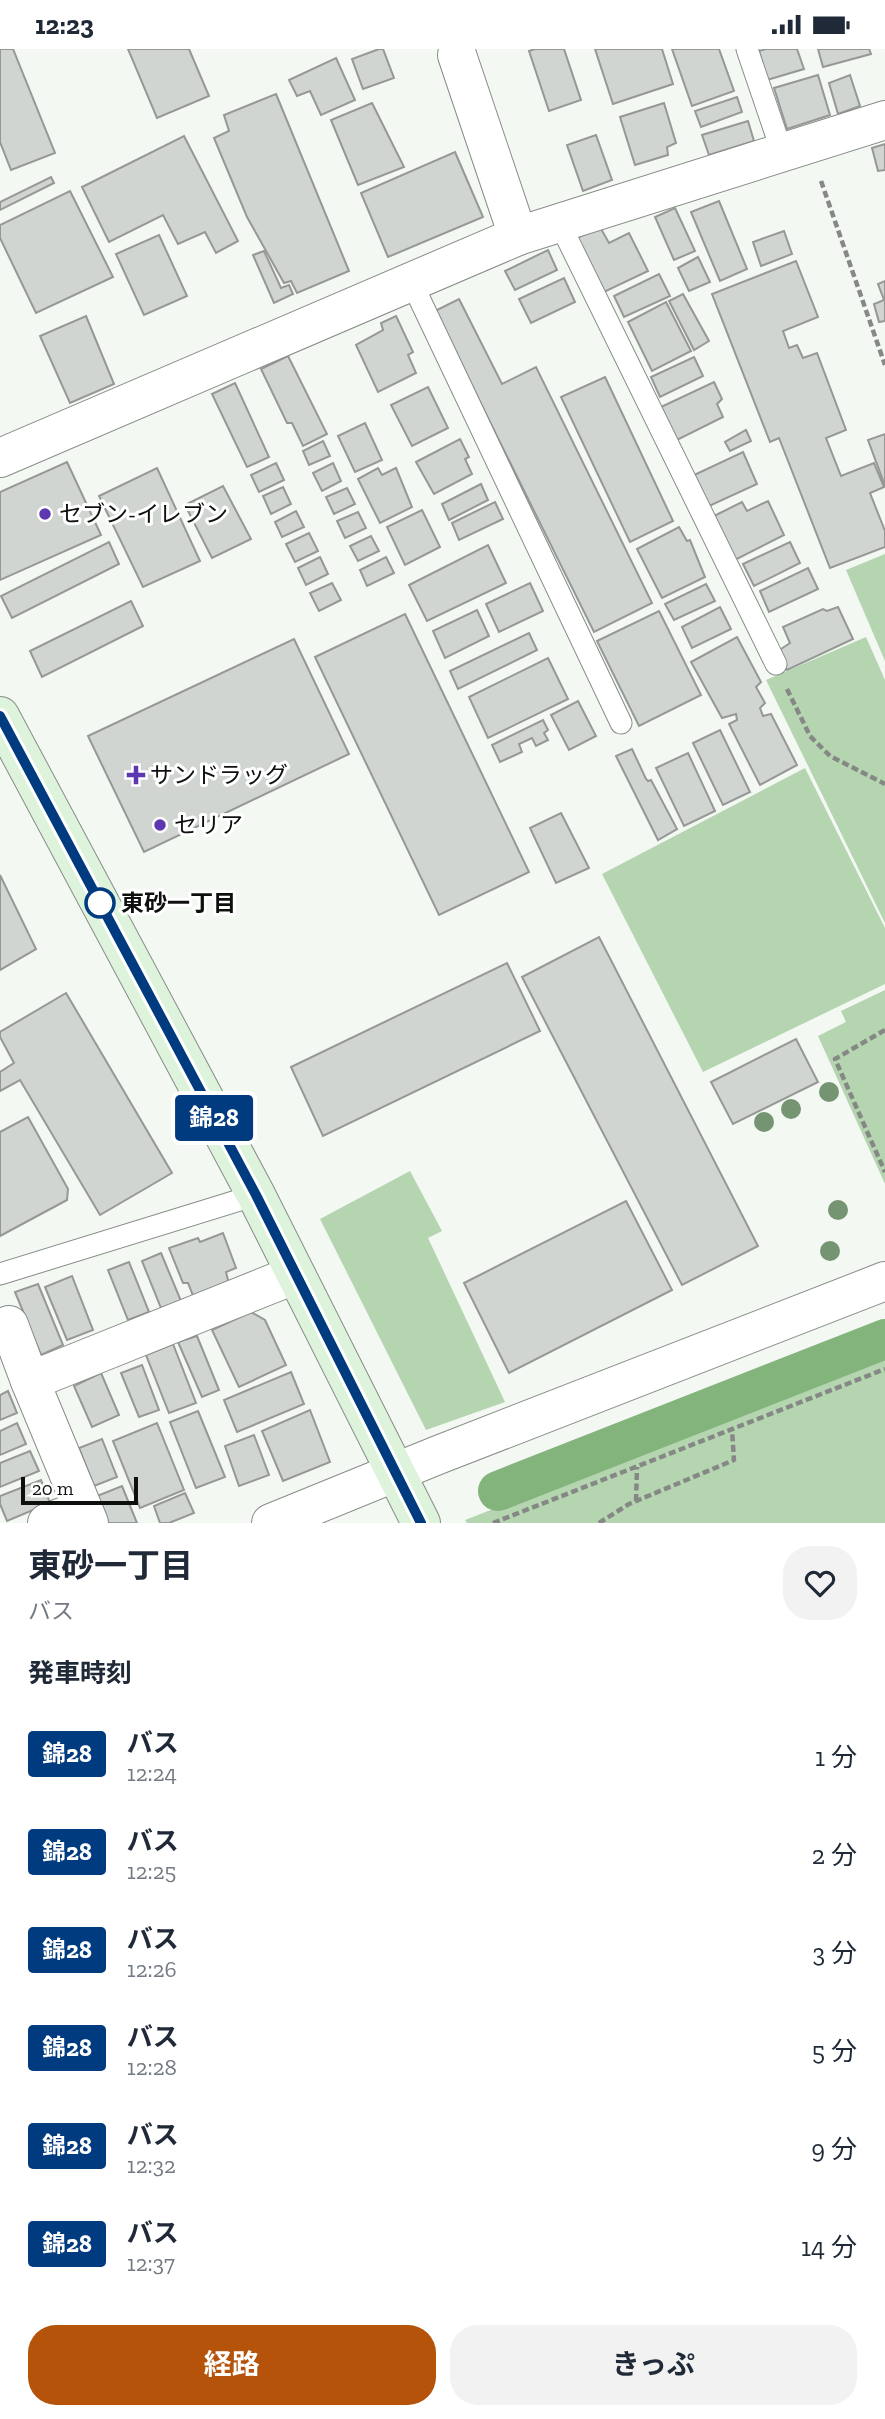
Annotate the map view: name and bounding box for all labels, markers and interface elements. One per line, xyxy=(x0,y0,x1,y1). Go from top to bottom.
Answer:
text: 12:23 xyxy=(35,9,94,41)
place label: セブン-イレブン xyxy=(59,500,228,528)
marker: セブン-イレブン xyxy=(37,506,53,522)
place label: サンドラッグ xyxy=(150,761,288,789)
marker: サンドラッグ xyxy=(128,767,144,783)
place label: セリア xyxy=(174,811,243,839)
marker: セリア xyxy=(152,817,168,833)
marker: 東砂一丁目 xyxy=(85,888,115,918)
place label: 東砂一丁目 xyxy=(121,889,236,917)
line badge: 錦28 xyxy=(174,1095,254,1141)
text: 錦28 xyxy=(189,1103,239,1132)
scale bar xyxy=(21,1474,138,1506)
text: 20 m xyxy=(32,1477,73,1500)
text: 東砂一丁目 xyxy=(28,1546,193,1585)
button: heart xyxy=(783,1546,857,1620)
text: バス xyxy=(28,1597,74,1625)
text: 発車時刻 xyxy=(28,1657,132,1689)
text: バス xyxy=(127,1727,179,1759)
text: 錦28 xyxy=(42,1739,92,1768)
text: 1 分 xyxy=(815,1741,857,1773)
text: 12:24 xyxy=(127,1759,177,1787)
text: バス xyxy=(127,1825,179,1857)
text: 錦28 xyxy=(42,1837,92,1866)
text: 2 分 xyxy=(812,1839,857,1871)
text: 12:25 xyxy=(127,1857,176,1885)
text: バス xyxy=(127,1923,179,1955)
text: 錦28 xyxy=(42,1935,92,1964)
text: 3 分 xyxy=(812,1937,857,1969)
text: 12:26 xyxy=(127,1955,177,1983)
text: バス xyxy=(127,2021,179,2053)
text: 錦28 xyxy=(42,2033,92,2062)
text: 5 分 xyxy=(812,2035,857,2067)
text: 12:28 xyxy=(127,2053,177,2081)
text: バス xyxy=(127,2119,179,2151)
text: 錦28 xyxy=(42,2131,92,2160)
text: 9 分 xyxy=(811,2133,857,2165)
text: 12:32 xyxy=(127,2151,176,2179)
text: バス xyxy=(127,2217,179,2249)
text: 錦28 xyxy=(42,2229,92,2258)
text: 14 分 xyxy=(801,2231,857,2263)
text: 12:37 xyxy=(127,2249,175,2277)
button: 経路 xyxy=(28,2325,436,2405)
button: きっぷ xyxy=(450,2325,857,2405)

